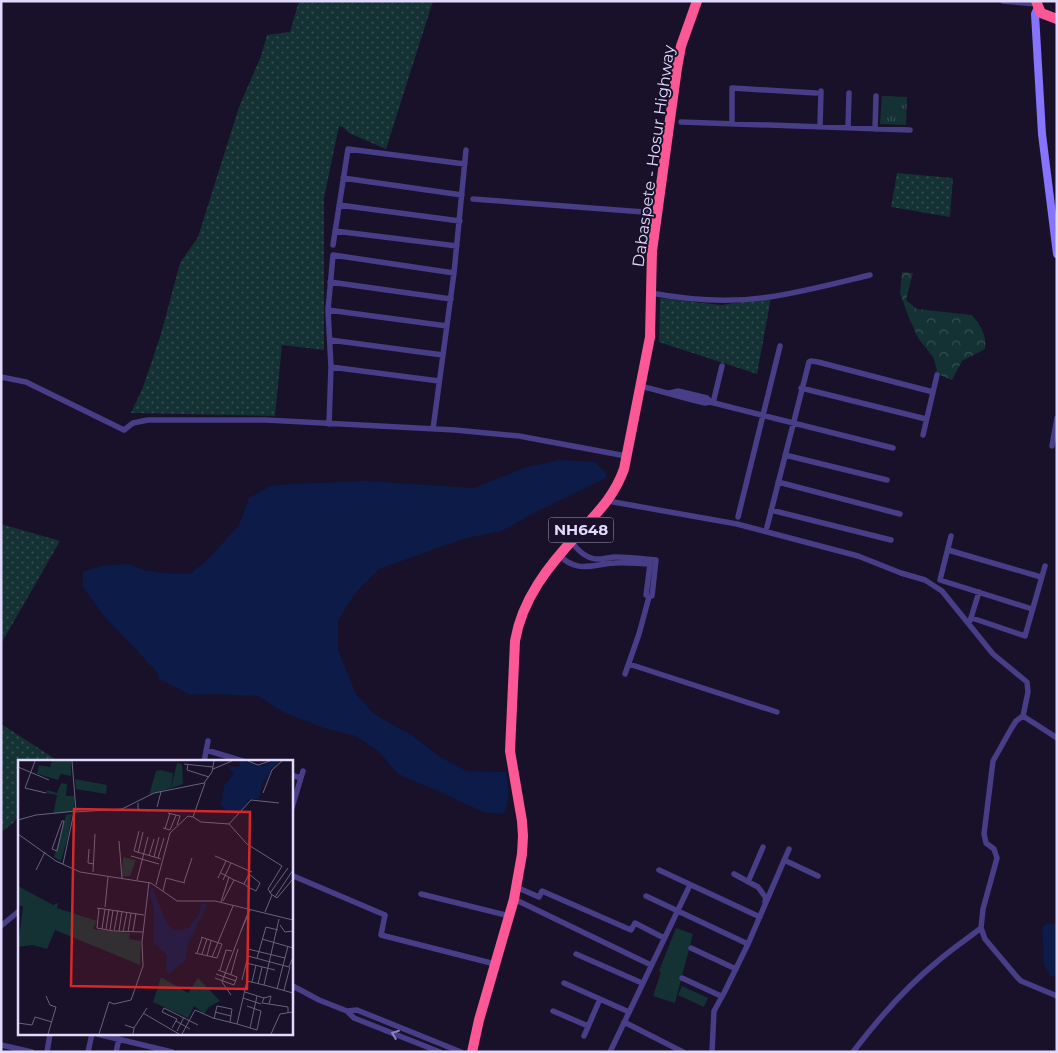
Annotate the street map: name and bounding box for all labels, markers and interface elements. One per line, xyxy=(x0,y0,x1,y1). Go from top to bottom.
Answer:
street label: Dabaspete - Hosur Highway xyxy=(628,43,679,268)
road number: NH648 xyxy=(548,518,614,542)
inset map xyxy=(18,760,292,1036)
one-way arrow xyxy=(391,1030,400,1040)

